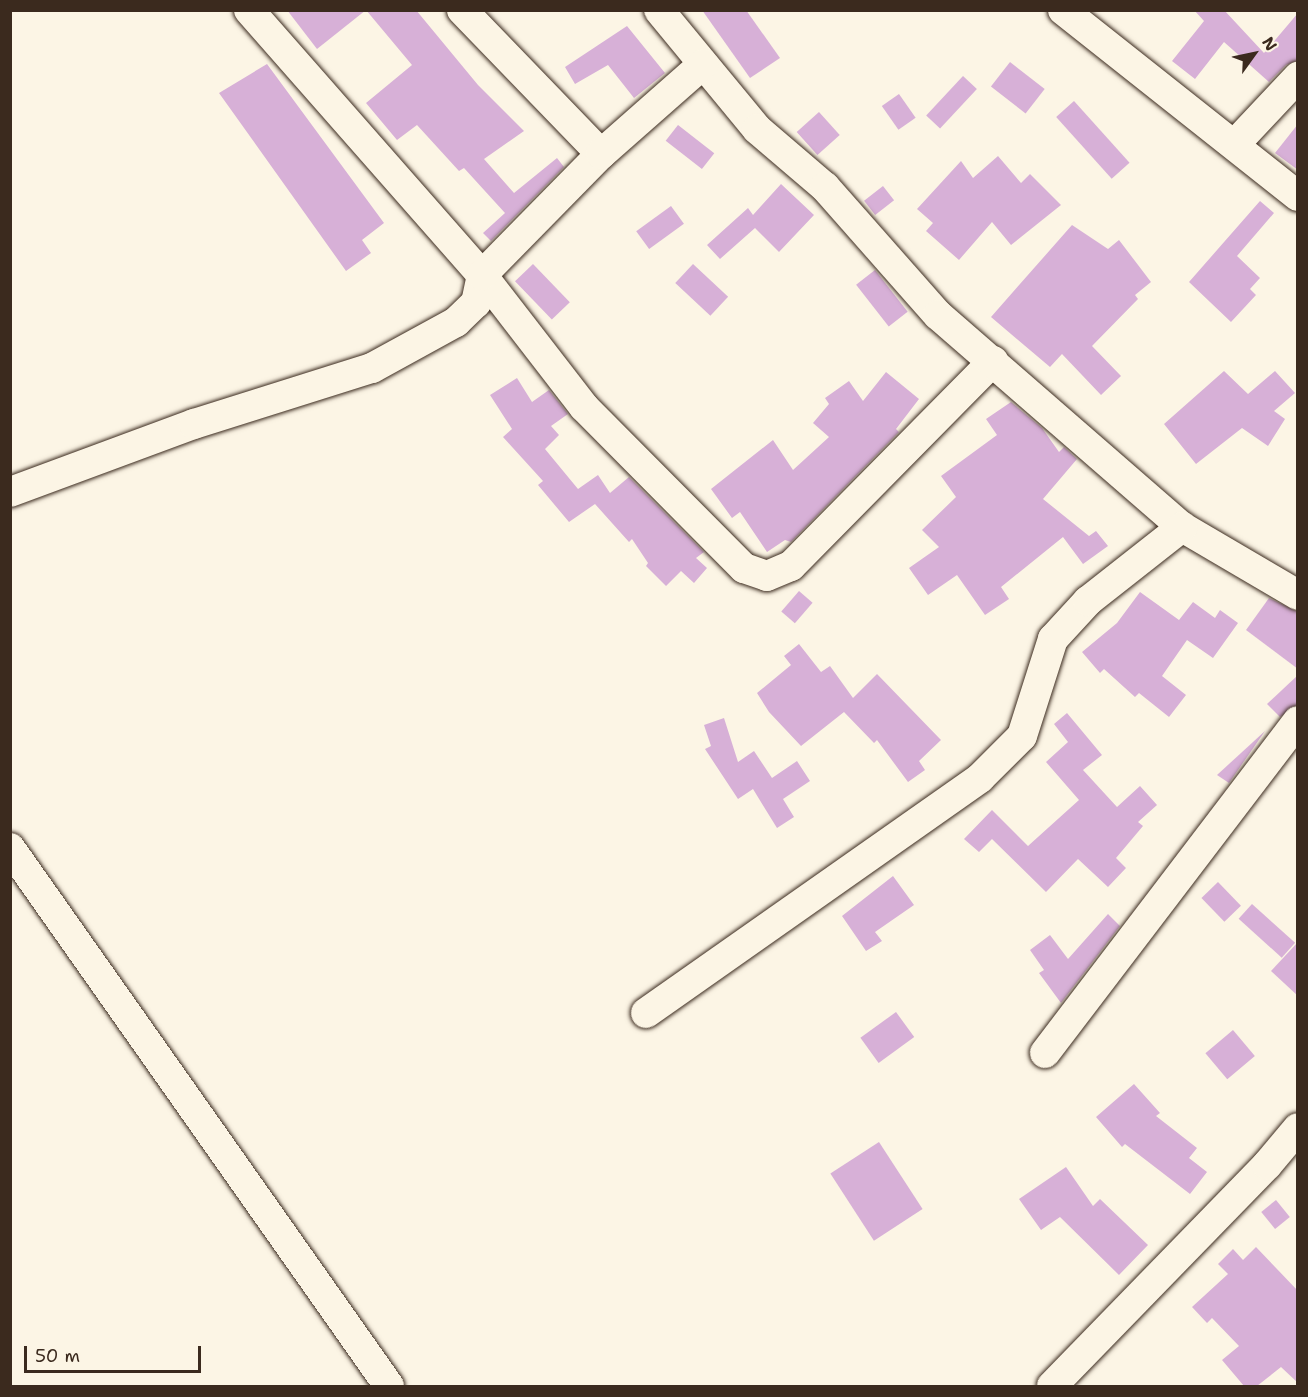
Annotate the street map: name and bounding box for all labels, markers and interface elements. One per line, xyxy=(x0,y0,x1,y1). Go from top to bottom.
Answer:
north arrow xyxy=(1224,24,1284,84)
text: N xyxy=(1257,33,1282,55)
scale bar xyxy=(27,1334,204,1372)
text: 50 m xyxy=(35,1344,80,1368)

